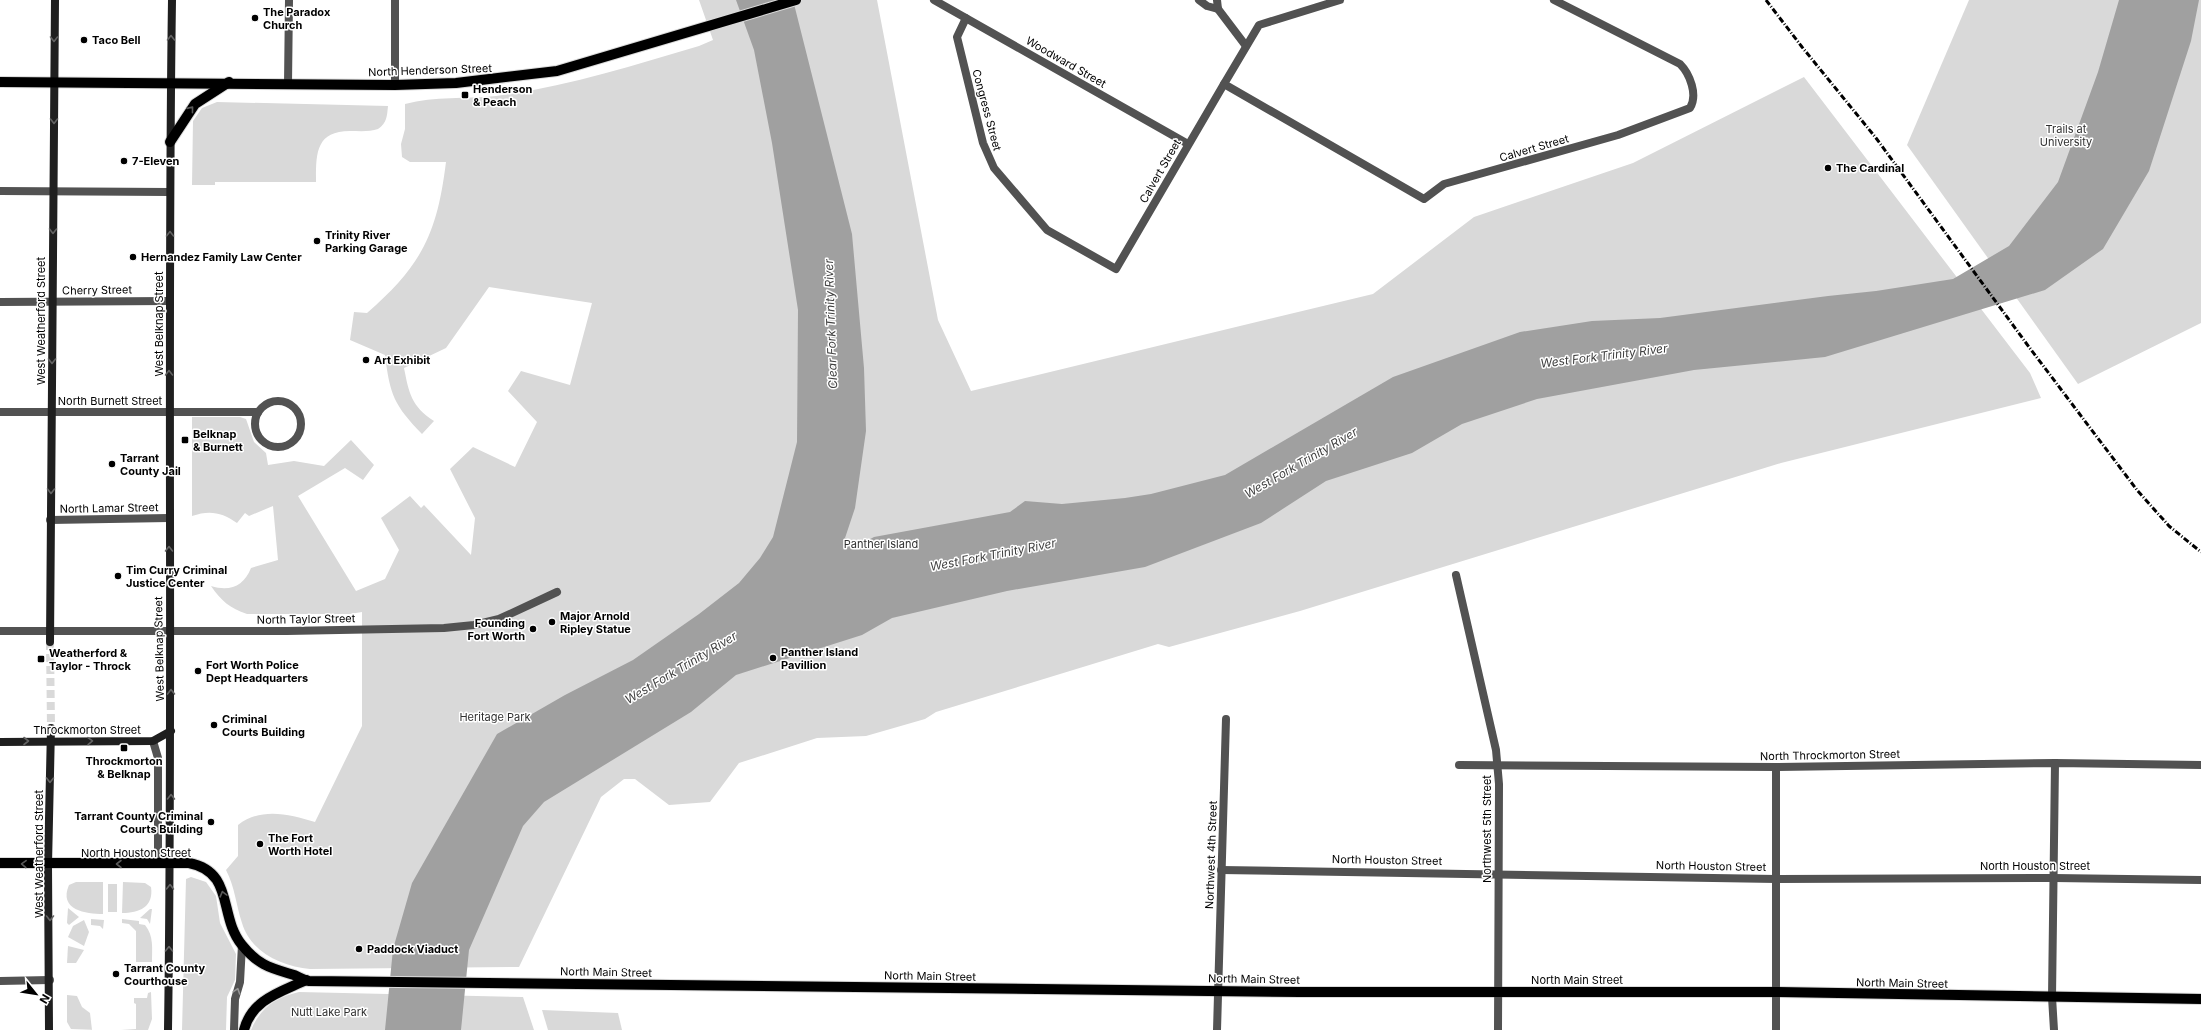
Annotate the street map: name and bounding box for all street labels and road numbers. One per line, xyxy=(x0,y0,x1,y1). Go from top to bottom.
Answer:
street label: Woodward Street xyxy=(1023,33,1109,91)
street label: North Henderson Street xyxy=(368,61,493,79)
street label: Congress Street xyxy=(969,68,1005,153)
street label: Calvert Street xyxy=(1498,131,1571,165)
street label: Calvert Street xyxy=(1136,136,1184,205)
street label: West Weatherford Street xyxy=(34,257,48,385)
street label: West Belknap Street xyxy=(152,271,166,377)
street label: Cherry Street xyxy=(62,282,132,298)
street label: North Burnett Street xyxy=(58,394,163,408)
street label: North Lamar Street xyxy=(59,500,159,516)
street label: West Belknap Street xyxy=(151,596,167,702)
street label: North Taylor Street xyxy=(257,611,356,627)
street label: Throckmorton Street xyxy=(33,723,141,737)
street label: North Throckmorton Street xyxy=(1760,747,1901,763)
street label: Northwest 5th Street xyxy=(1480,775,1494,883)
street label: West Weatherford Street xyxy=(32,790,46,918)
street label: Northwest 4th Street xyxy=(1202,800,1220,909)
street label: North Houston Street xyxy=(81,846,191,860)
street label: North Houston Street xyxy=(1332,852,1443,868)
street label: North Houston Street xyxy=(1656,858,1767,874)
street label: North Houston Street xyxy=(1980,859,2090,873)
street label: North Main Street xyxy=(560,964,652,980)
street label: North Main Street xyxy=(884,968,976,984)
street label: North Main Street xyxy=(1208,971,1300,987)
street label: North Main Street xyxy=(1531,973,1623,987)
street label: North Main Street xyxy=(1856,975,1948,991)

